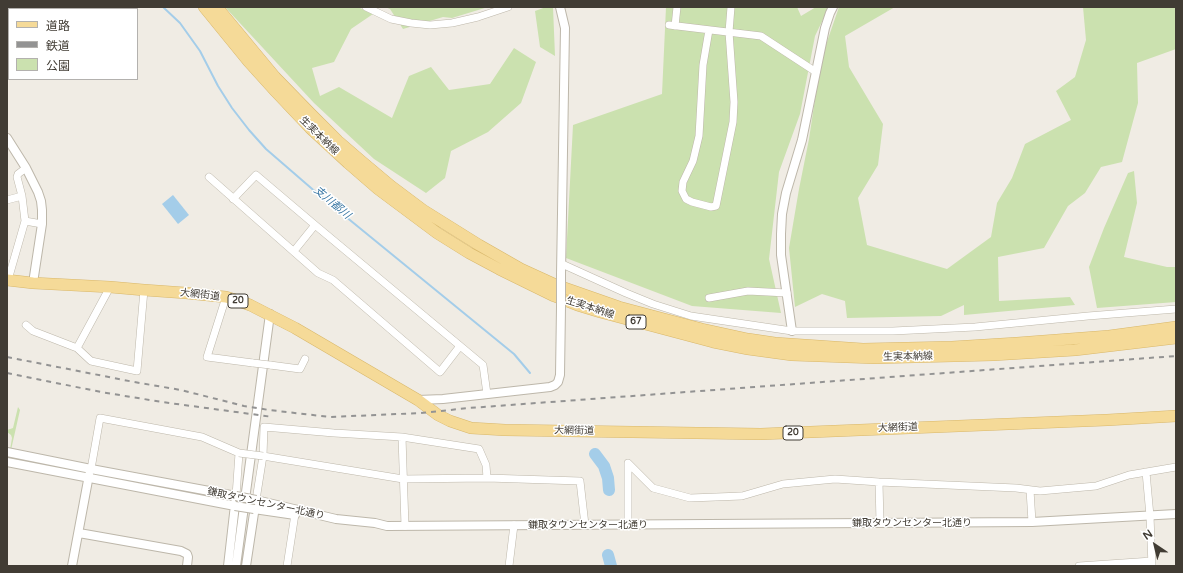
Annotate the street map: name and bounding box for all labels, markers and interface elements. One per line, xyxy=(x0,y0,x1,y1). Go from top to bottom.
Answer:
legend xyxy=(8,8,138,80)
text: 道路 xyxy=(46,19,70,33)
text: 鉄道 xyxy=(46,39,70,53)
text: 公園 xyxy=(46,59,70,73)
street label: 生実本納線 xyxy=(297,114,341,158)
water label: 支川都川 xyxy=(311,184,353,222)
street label: 大網街道 xyxy=(179,287,221,303)
road number: 20 xyxy=(228,294,248,308)
street label: 生実本納線 xyxy=(564,295,616,321)
road number: 67 xyxy=(626,315,646,329)
street label: 生実本納線 xyxy=(883,351,933,363)
street label: 大網街道 xyxy=(878,421,918,435)
street label: 大網街道 xyxy=(554,425,594,437)
road number: 20 xyxy=(783,426,803,440)
street label: 鎌取タウンセンター北通り xyxy=(206,486,326,522)
street label: 鎌取タウンセンター北通り xyxy=(852,517,972,529)
street label: 鎌取タウンセンター北通り xyxy=(528,519,648,531)
north arrow xyxy=(1135,525,1175,565)
text: N xyxy=(1140,527,1155,543)

